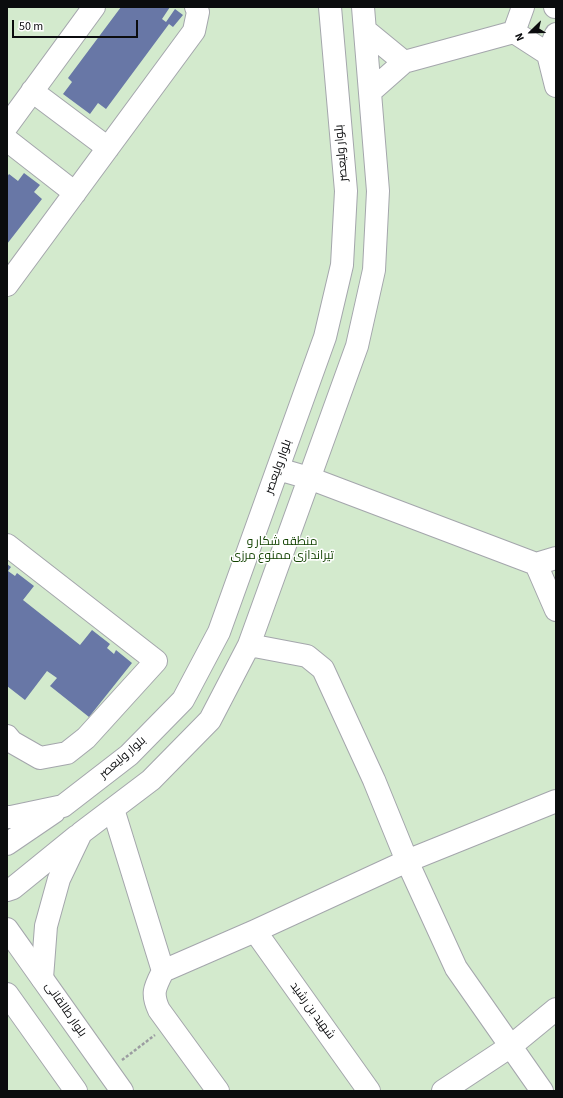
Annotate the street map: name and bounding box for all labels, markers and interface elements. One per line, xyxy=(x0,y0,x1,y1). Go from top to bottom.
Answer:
scale bar xyxy=(14,12,140,38)
north arrow xyxy=(511,12,551,52)
text: 50 m xyxy=(19,18,43,35)
text: N xyxy=(511,31,528,43)
street label: بلوار ولیعصر xyxy=(332,124,352,182)
street label: بلوار ولیعصر xyxy=(262,438,296,496)
park label: منطقه شکار و تیراندازی ممنوع مرزی xyxy=(230,535,334,563)
street label: بلوار ولیعصر xyxy=(97,734,149,782)
street label: بلوار طالقانی xyxy=(41,980,89,1040)
street label: شهید بن رشید xyxy=(286,980,338,1042)

